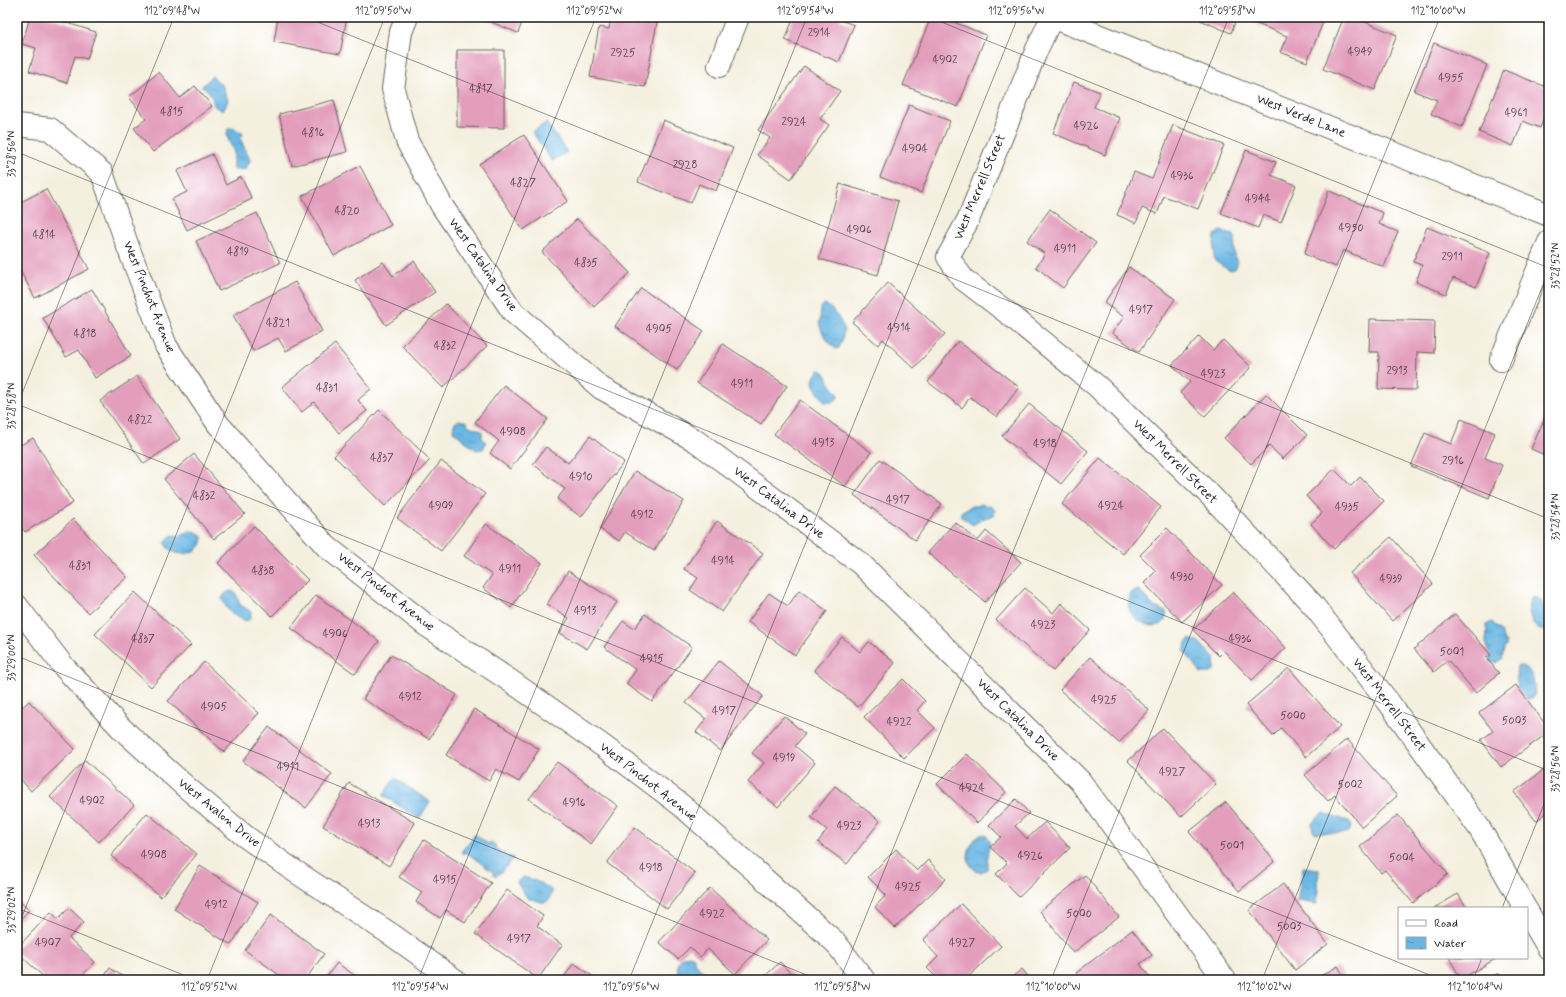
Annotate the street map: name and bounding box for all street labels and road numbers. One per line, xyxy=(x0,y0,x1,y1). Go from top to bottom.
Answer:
street label: West Verde Lane xyxy=(1254,90,1348,142)
street label: West Merrell Street xyxy=(950,132,1010,242)
street label: West Catalina Drive xyxy=(444,215,522,315)
street label: West Pinchot Avenue xyxy=(119,239,179,355)
street label: West Merrell Street xyxy=(1129,416,1221,508)
street label: West Catalina Drive xyxy=(730,463,828,543)
street label: West Pinchot Avenue xyxy=(334,549,438,635)
street label: West Merrell Street xyxy=(1348,655,1430,755)
street label: West Catalina Drive xyxy=(973,675,1063,765)
street label: West Pinchot Avenue xyxy=(596,739,700,825)
street label: West Avalon Drive xyxy=(174,775,264,851)

